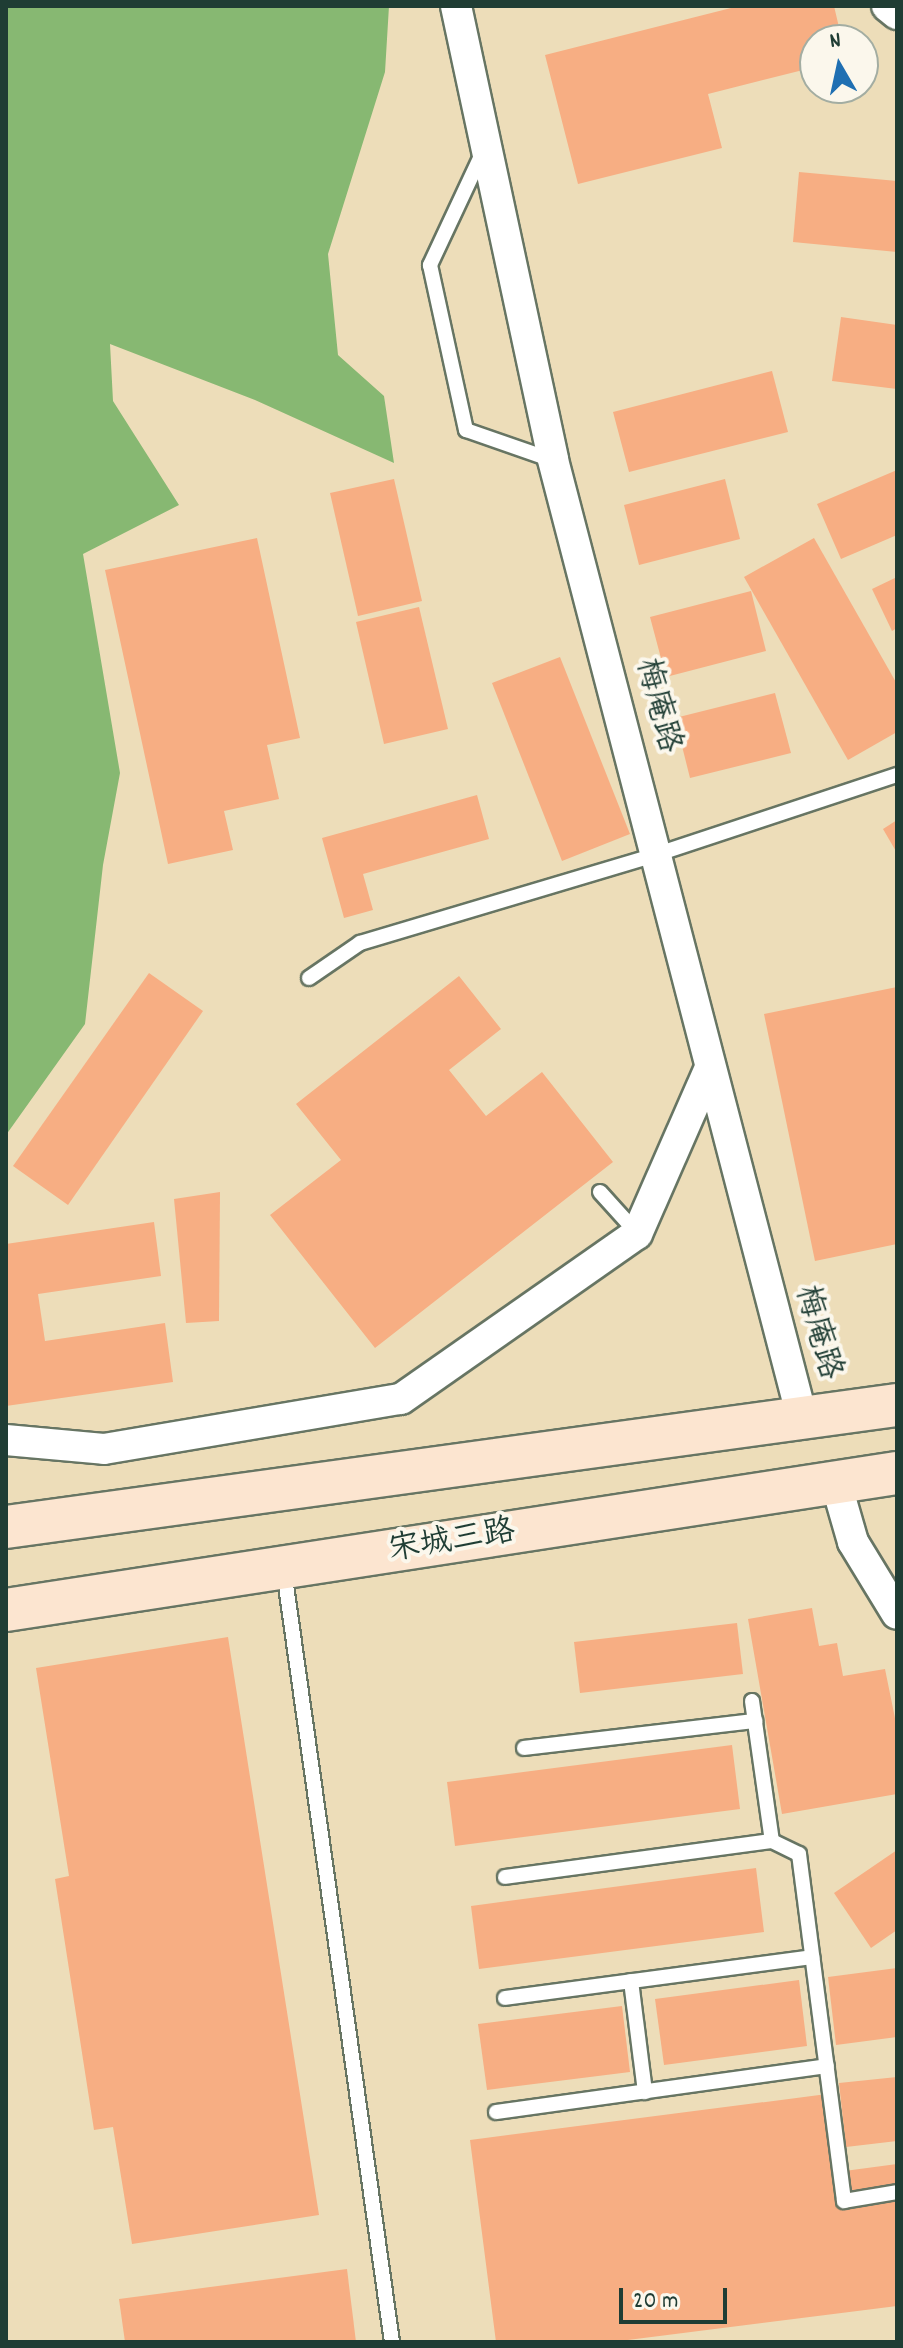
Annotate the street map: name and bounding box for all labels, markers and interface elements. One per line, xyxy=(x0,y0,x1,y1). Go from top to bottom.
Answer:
north arrow xyxy=(799,24,879,104)
text: N xyxy=(828,26,843,58)
street label: 梅庵路 xyxy=(625,655,687,757)
street label: 梅庵路 xyxy=(784,1282,848,1384)
street label: 宋城三路 xyxy=(386,1514,518,1572)
scale bar xyxy=(623,2272,731,2322)
text: 20 m xyxy=(633,2285,679,2319)

